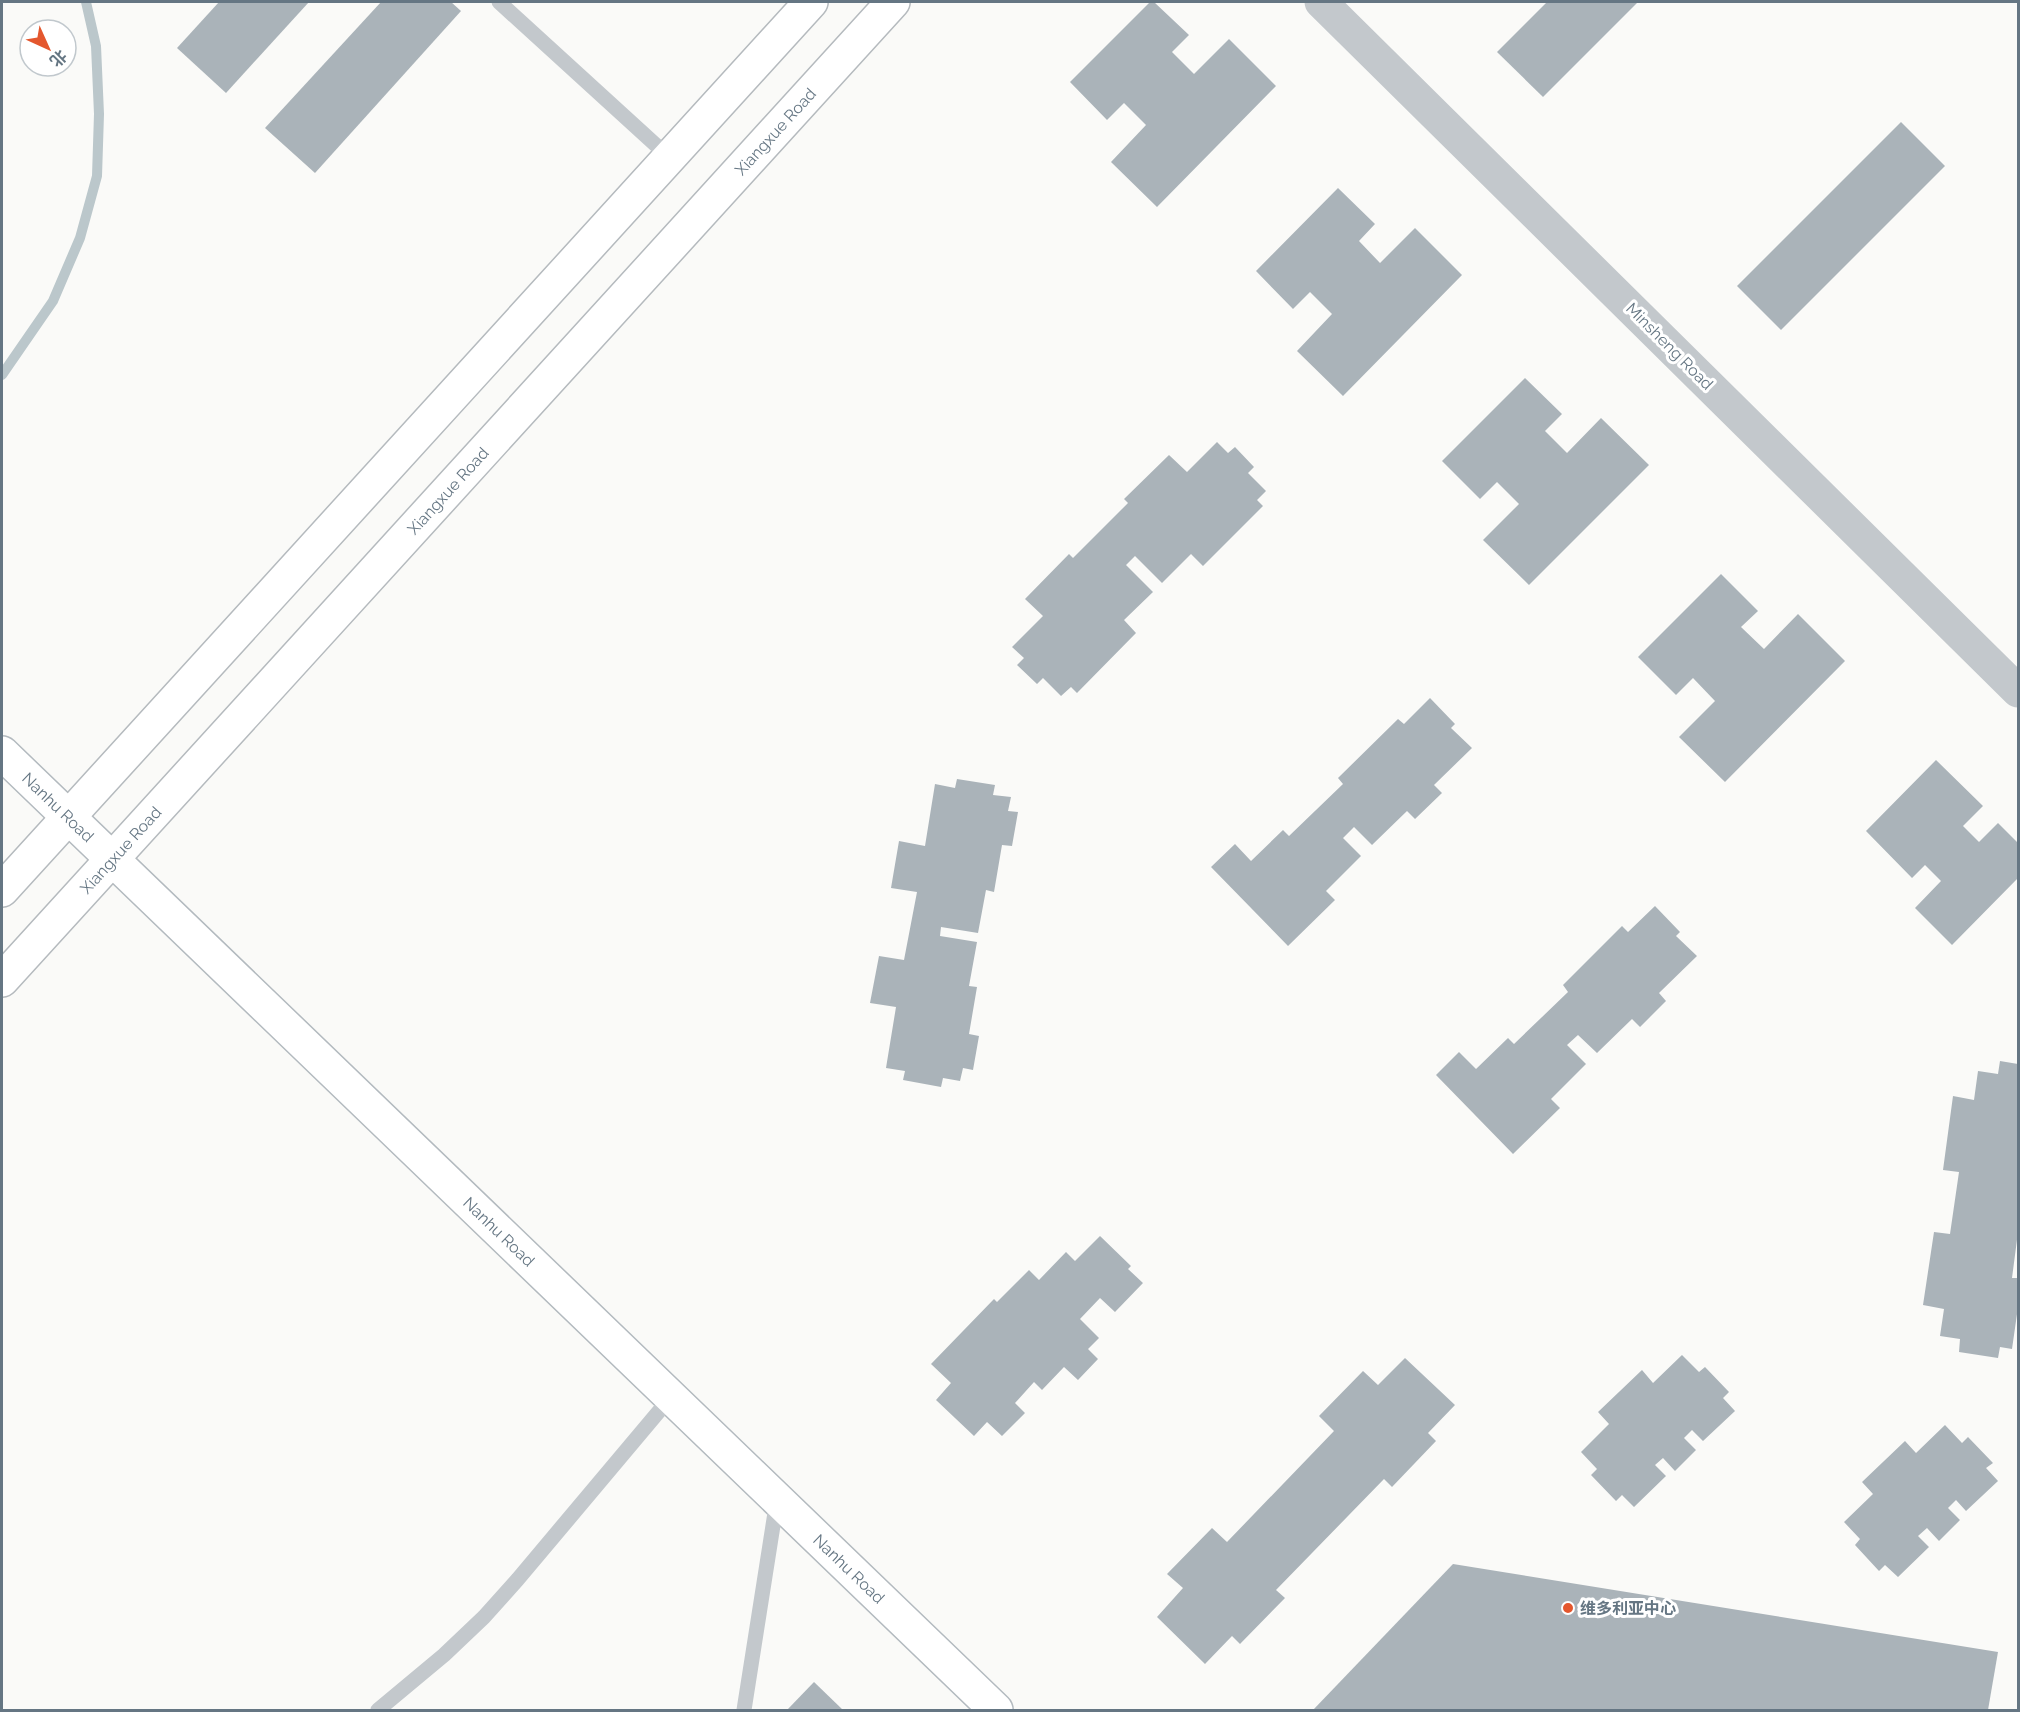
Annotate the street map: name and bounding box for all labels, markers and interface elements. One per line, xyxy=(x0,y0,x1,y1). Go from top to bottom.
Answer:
north arrow xyxy=(18,18,78,78)
text: 北 xyxy=(46,46,71,71)
street label: Xiangxue Road xyxy=(731,84,820,179)
street label: Minsheng Road xyxy=(1622,299,1717,394)
street label: Xiangxue Road xyxy=(404,443,493,538)
street label: Nanhu Road xyxy=(18,769,97,846)
street label: Xiangxue Road xyxy=(76,803,165,898)
street label: Nanhu Road xyxy=(459,1193,538,1271)
street label: Nanhu Road xyxy=(809,1530,888,1608)
place label: 维多利亚中心 xyxy=(1580,1599,1676,1618)
marker: 维多利亚中心 xyxy=(1561,1601,1575,1615)

